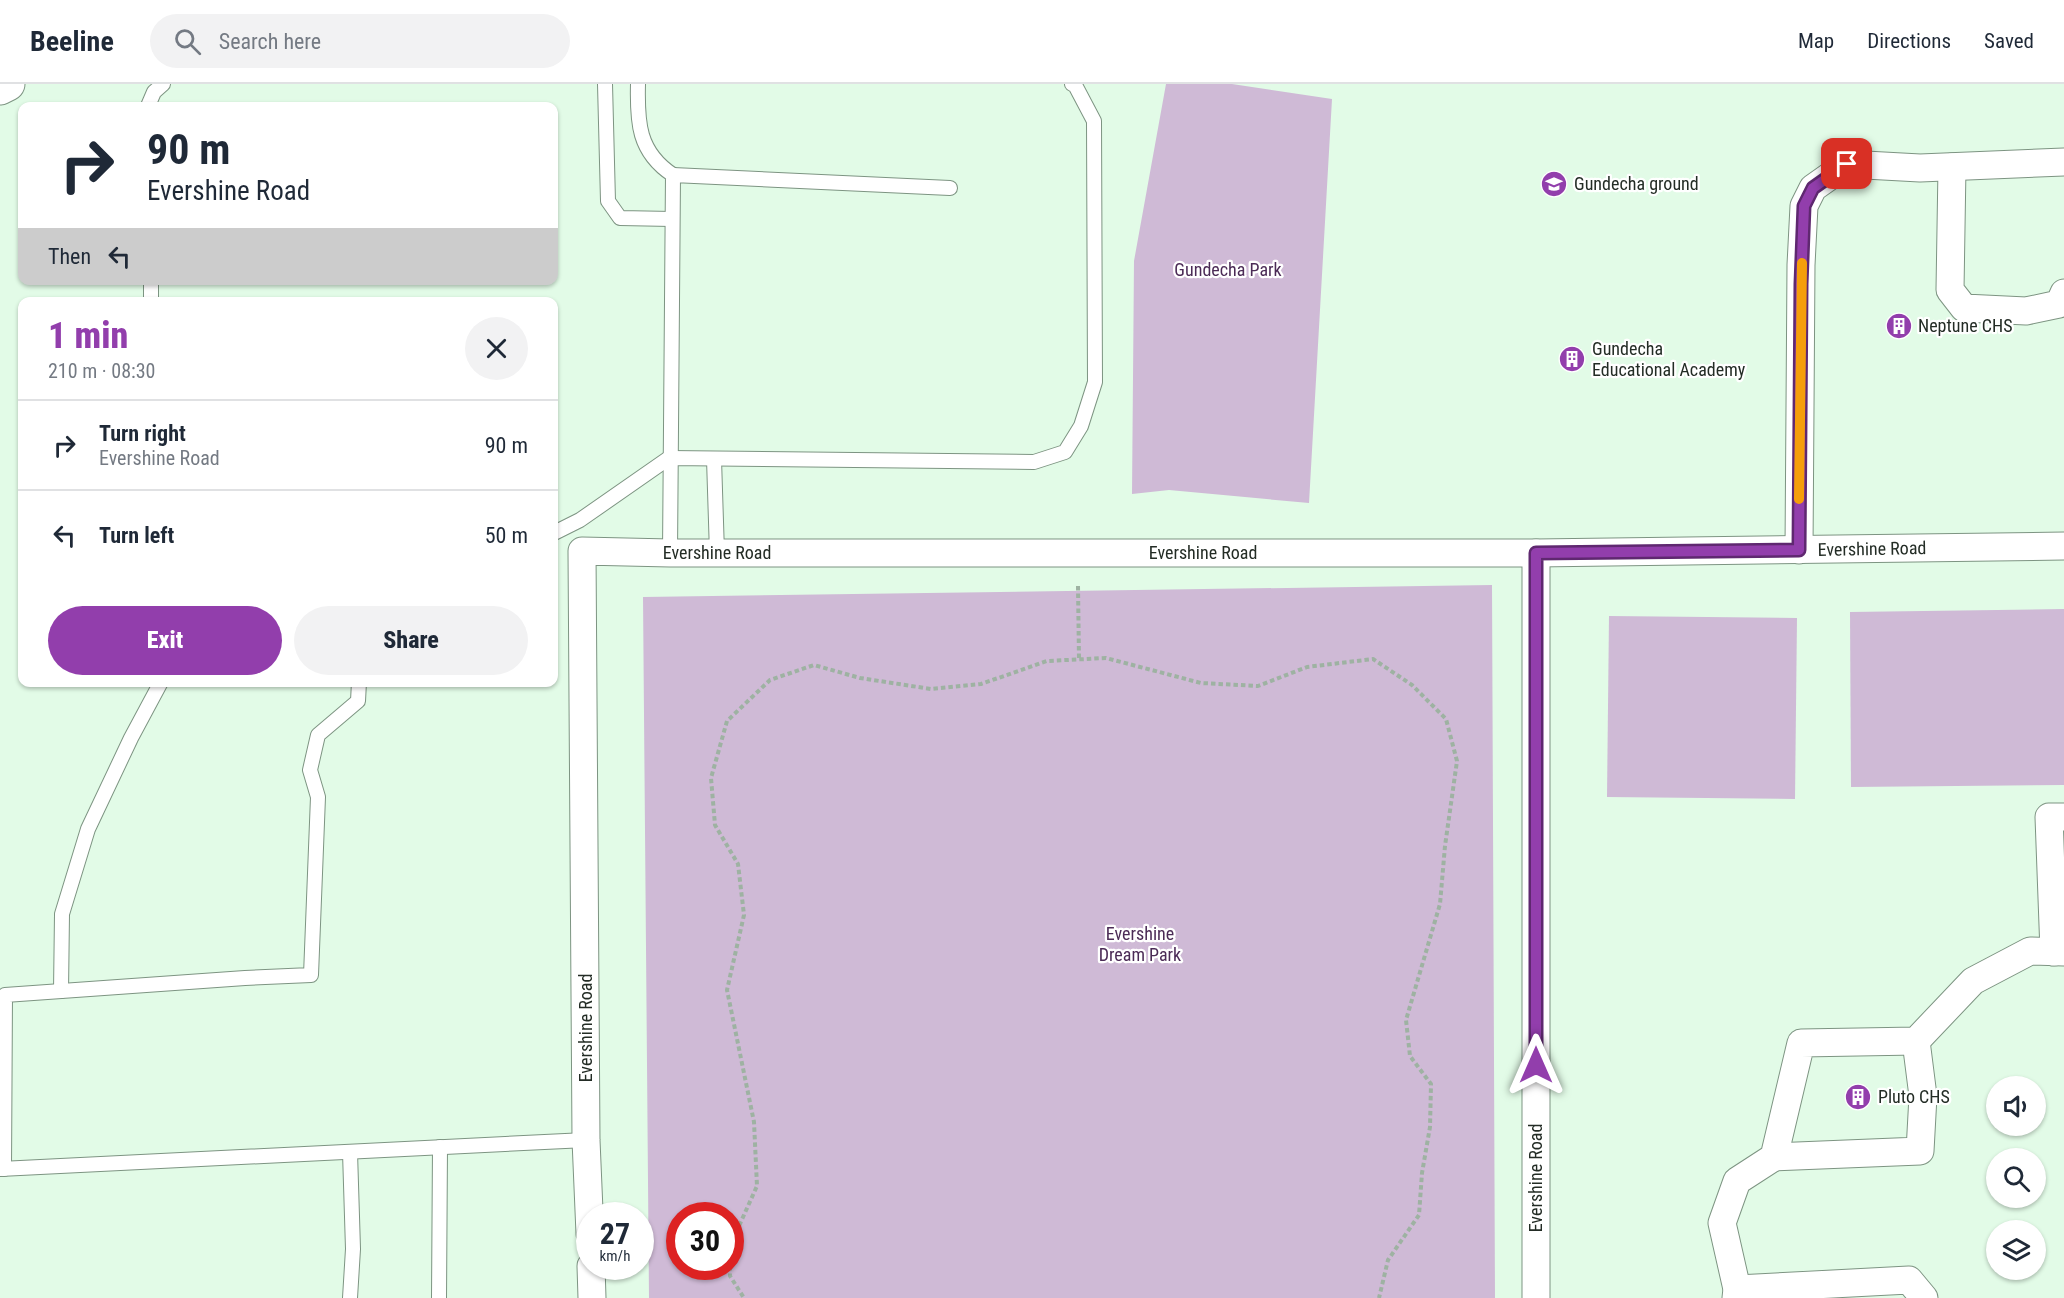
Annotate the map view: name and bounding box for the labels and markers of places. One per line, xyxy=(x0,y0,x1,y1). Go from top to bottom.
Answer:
pin xyxy=(1821,138,1872,189)
school or university icon: Gundecha ground xyxy=(1539,169,1569,199)
place label: Gundecha ground xyxy=(1574,173,1699,194)
building icon: Neptune CHS xyxy=(1884,311,1914,341)
place label: Neptune CHS xyxy=(1918,315,2012,336)
place label: Gundecha Educational Academy xyxy=(1592,338,1746,380)
building icon: Gundecha Educational Academy xyxy=(1557,344,1587,374)
building icon: Pluto CHS xyxy=(1843,1082,1873,1112)
place label: Pluto CHS xyxy=(1878,1086,1950,1107)

